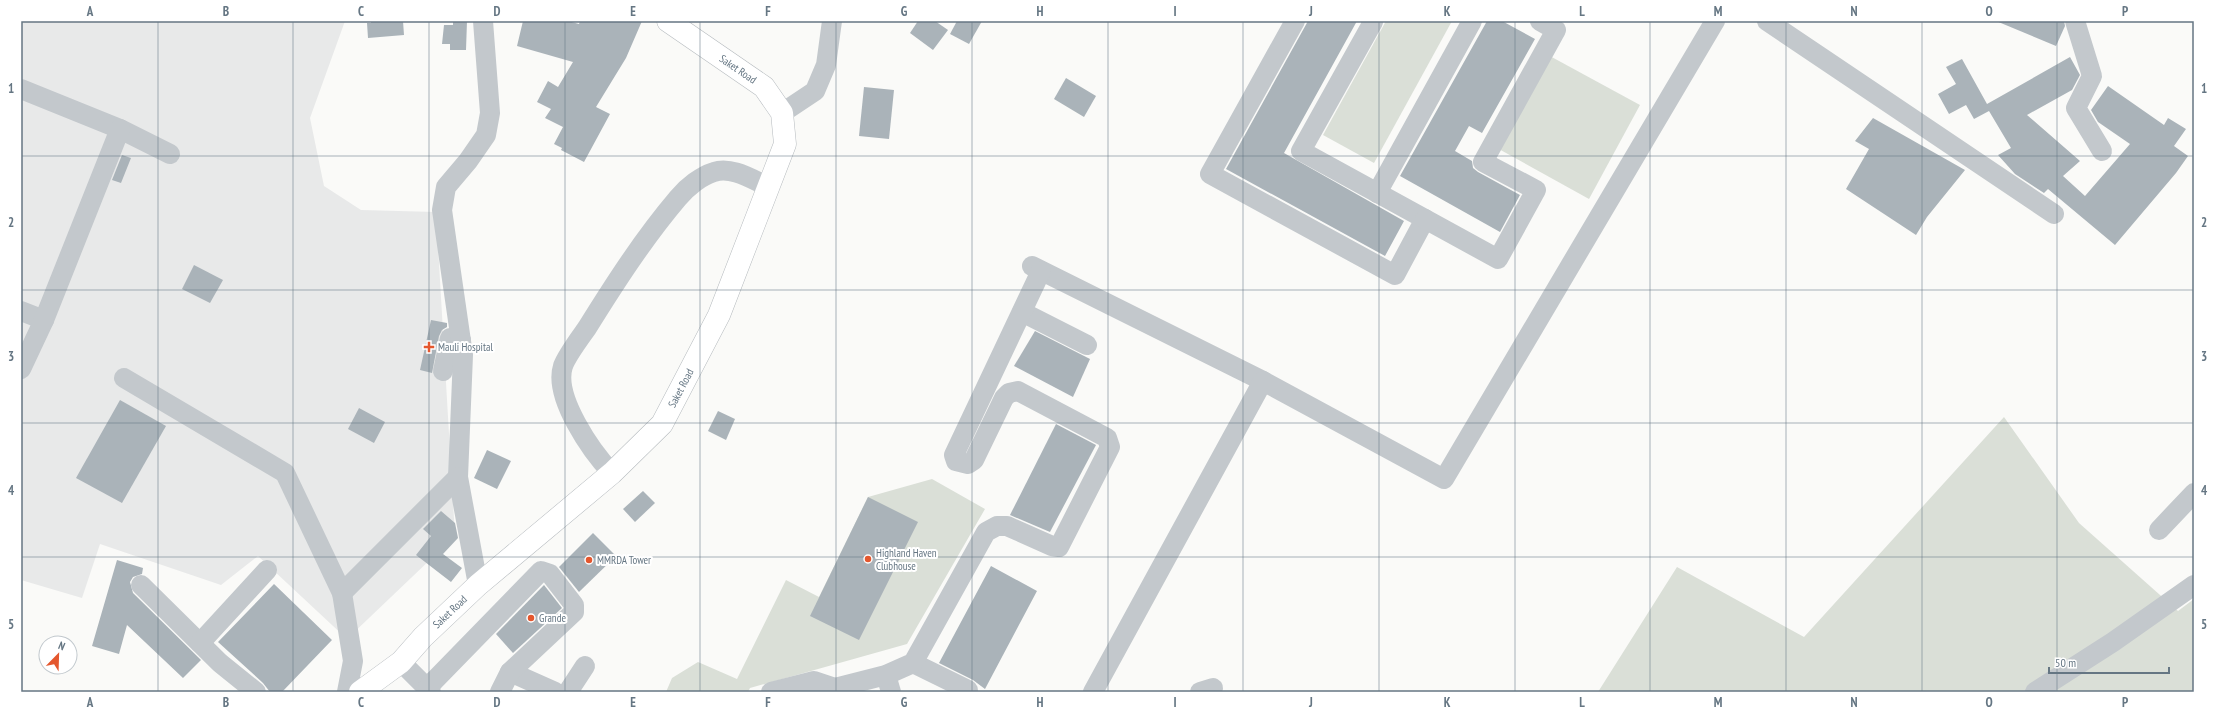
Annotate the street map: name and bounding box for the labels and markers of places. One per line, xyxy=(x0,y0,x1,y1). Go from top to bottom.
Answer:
place label: Mauli Hospital xyxy=(438,340,493,354)
marker: Mauli Hospital xyxy=(423,341,435,353)
place label: Highland Haven Clubhouse xyxy=(876,546,937,573)
place label: MMRDA Tower xyxy=(597,553,651,567)
marker: Highland Haven Clubhouse xyxy=(863,554,873,564)
marker: MMRDA Tower xyxy=(584,555,594,565)
place label: Grande xyxy=(539,611,566,625)
marker: Grande xyxy=(526,613,536,623)

